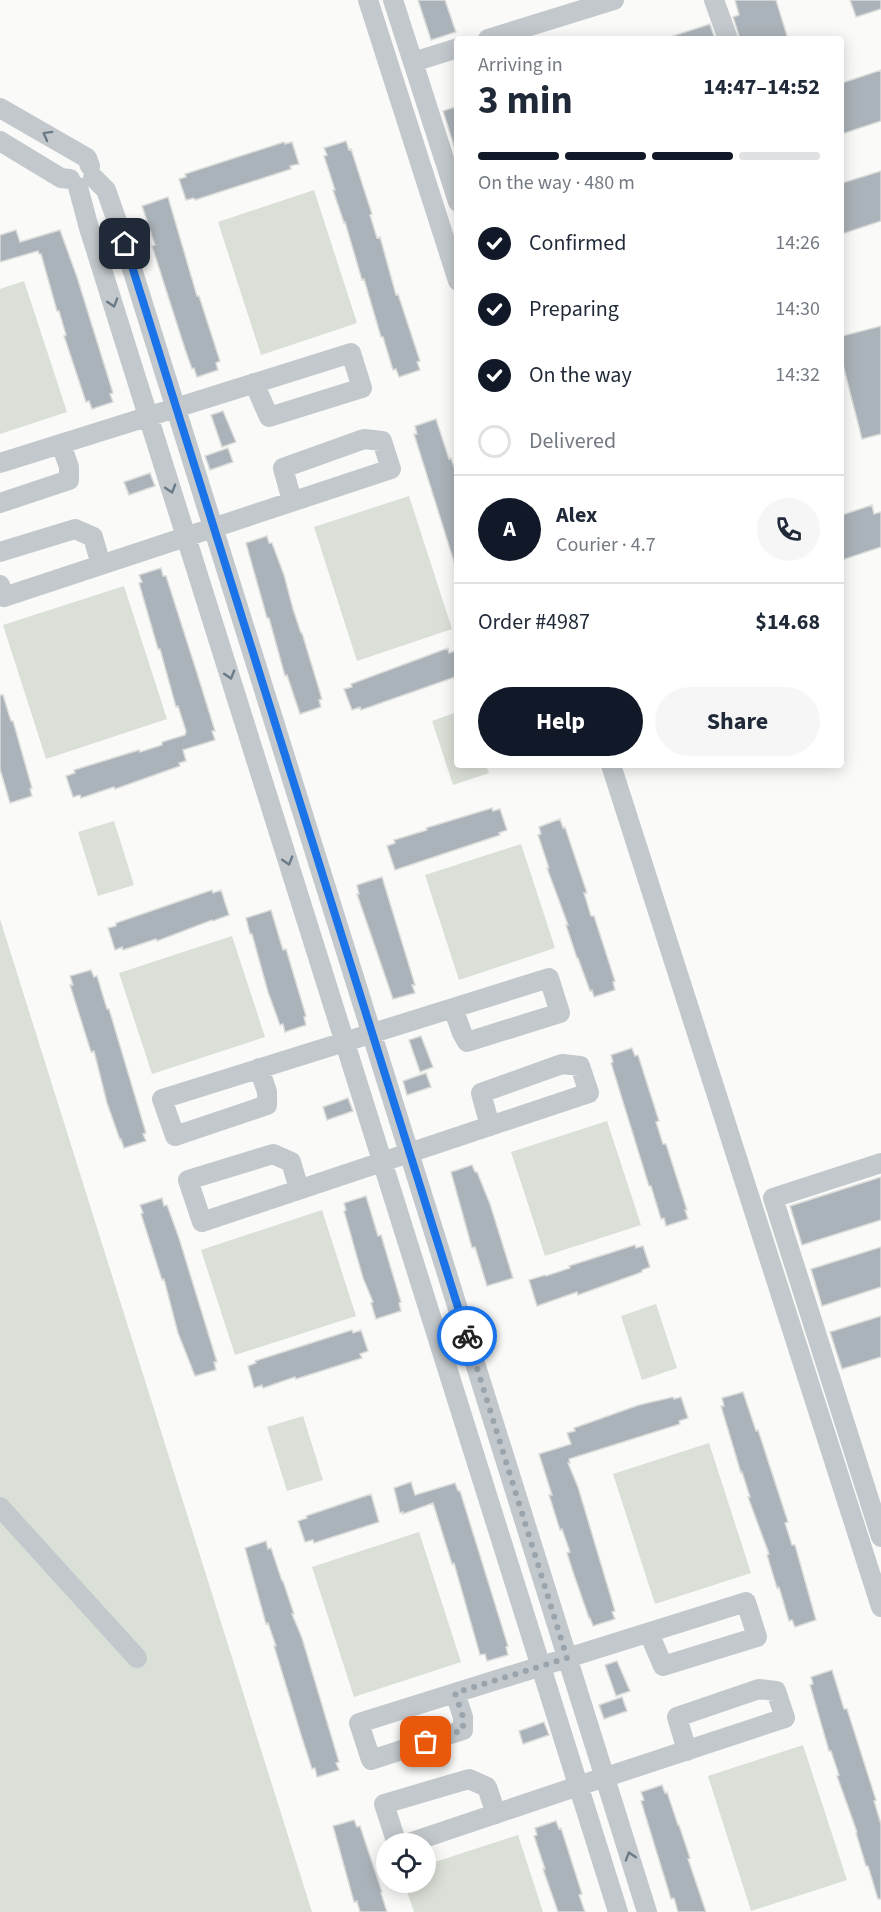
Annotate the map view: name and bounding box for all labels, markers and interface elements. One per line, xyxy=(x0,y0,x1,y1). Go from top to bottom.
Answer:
text: Arriving in xyxy=(478,51,563,79)
text: 14:47–14:52 xyxy=(703,71,820,103)
text: 3 min xyxy=(478,73,573,129)
one-way arrow xyxy=(43,131,53,143)
text: On the way · 480 m xyxy=(478,169,635,197)
pin xyxy=(99,218,150,269)
icon: home xyxy=(108,227,141,260)
icon: check xyxy=(478,227,511,260)
text: Confirmed xyxy=(529,227,626,259)
text: 14:26 xyxy=(775,229,820,257)
icon: check xyxy=(478,293,511,326)
text: Preparing xyxy=(529,293,619,325)
text: 14:30 xyxy=(775,295,820,323)
one-way arrow xyxy=(106,297,118,308)
icon: check xyxy=(478,359,511,392)
text: On the way xyxy=(529,359,632,391)
text: 14:32 xyxy=(775,361,820,389)
text: Delivered xyxy=(529,425,616,457)
one-way arrow xyxy=(164,483,176,494)
button: phone xyxy=(757,498,820,561)
text: Alex xyxy=(556,499,597,531)
text: A xyxy=(503,513,516,545)
text: Courier · 4.7 xyxy=(556,531,656,559)
text: Order #4987 xyxy=(478,606,590,638)
text: $14.68 xyxy=(755,606,820,638)
one-way arrow xyxy=(223,669,235,680)
button: Help xyxy=(478,687,643,756)
button: Share xyxy=(655,687,820,756)
one-way arrow xyxy=(281,855,293,866)
courier xyxy=(437,1306,497,1366)
icon: bike xyxy=(451,1320,484,1353)
pin xyxy=(400,1716,451,1767)
icon: bag xyxy=(409,1725,442,1758)
map controls xyxy=(376,1833,436,1893)
button: locate xyxy=(376,1833,436,1893)
one-way arrow xyxy=(624,1851,637,1862)

